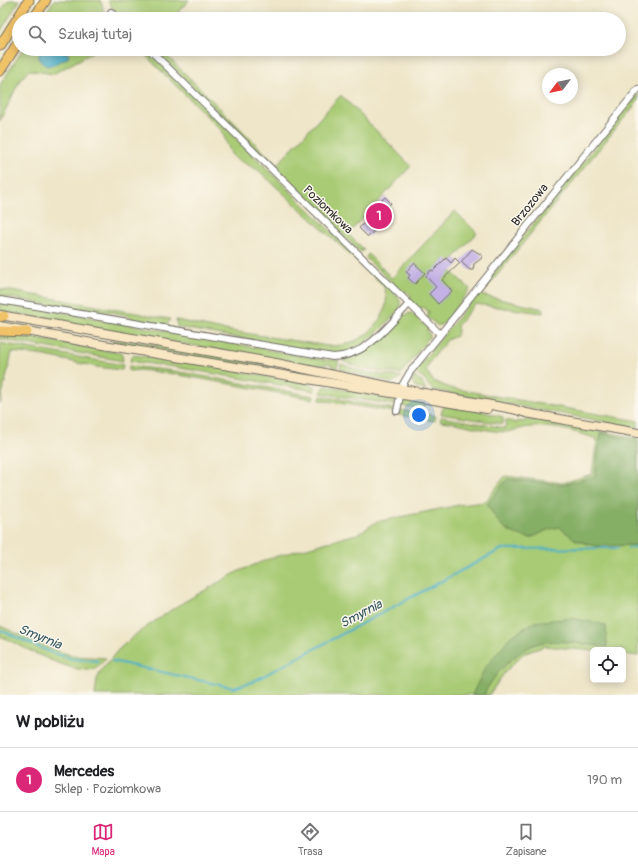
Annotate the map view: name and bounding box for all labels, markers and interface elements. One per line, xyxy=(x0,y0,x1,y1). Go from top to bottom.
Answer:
search box xyxy=(12,12,626,56)
icon: search xyxy=(26,23,48,45)
text: Szukaj tutaj xyxy=(58,25,132,44)
north arrow xyxy=(542,68,578,104)
street label: Brzozowa xyxy=(508,181,552,229)
street label: Poziomkowa xyxy=(300,183,356,238)
pin: 1 xyxy=(366,201,392,231)
your location xyxy=(409,405,429,425)
water label: Smyrnia xyxy=(337,596,385,632)
water label: Smyrnia xyxy=(16,621,65,653)
map controls xyxy=(590,647,626,683)
button: locate xyxy=(590,647,626,683)
text: W pobliżu xyxy=(16,711,84,732)
text: Mercedes xyxy=(54,762,114,781)
text: 1 xyxy=(26,772,32,788)
text: 190 m xyxy=(587,772,622,788)
text: Sklep · Poziomkowa xyxy=(54,781,161,797)
tab: Mapa xyxy=(91,821,115,858)
tab: Trasa xyxy=(298,821,323,858)
tab: Zapisane xyxy=(505,821,547,858)

